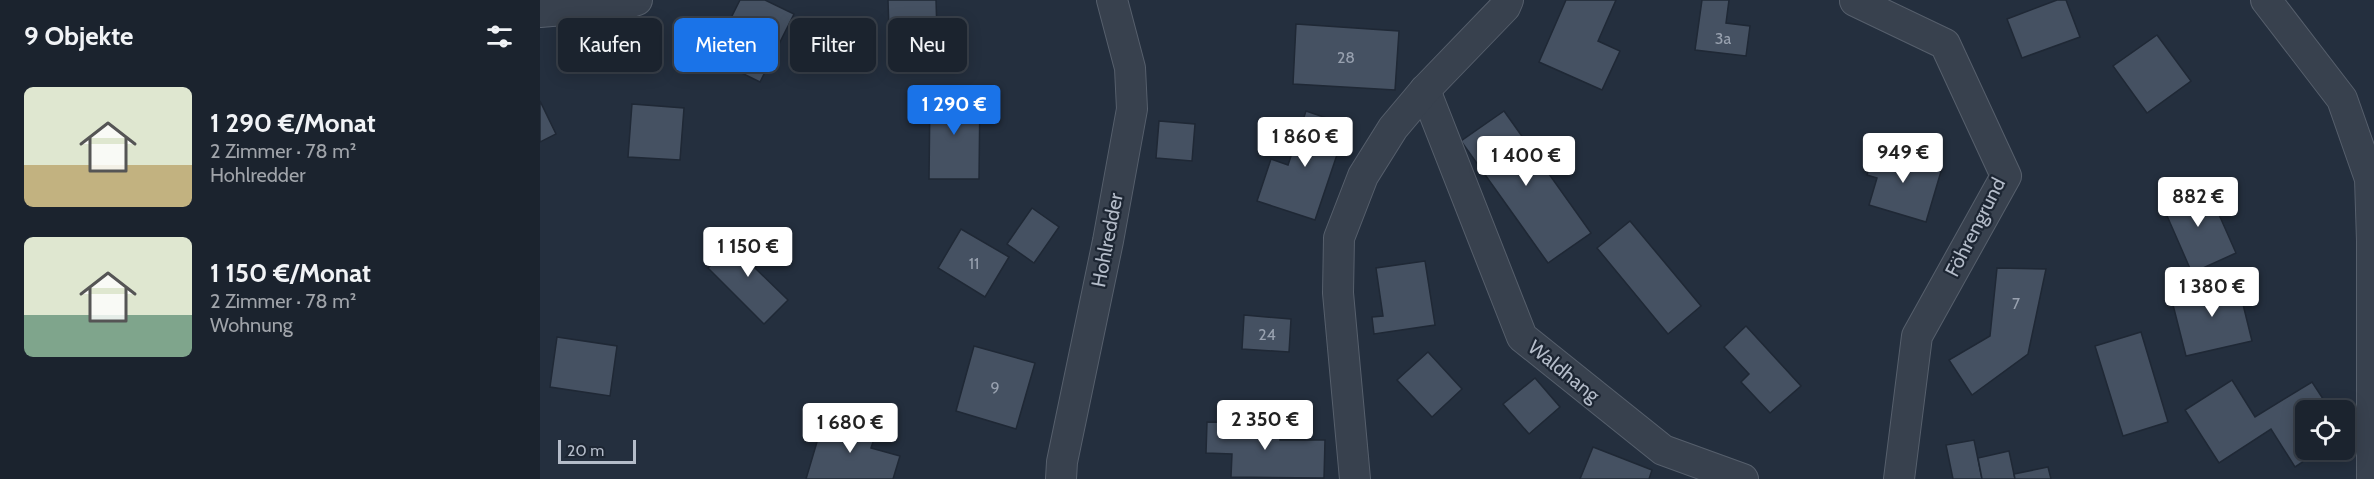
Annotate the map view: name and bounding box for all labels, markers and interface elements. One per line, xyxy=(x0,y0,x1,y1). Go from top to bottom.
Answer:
chip: Kaufen xyxy=(558,18,662,72)
chip: Mieten xyxy=(674,18,778,72)
chip: Filter xyxy=(790,18,876,72)
chip: Neu xyxy=(888,18,967,72)
text: 9 Objekte xyxy=(24,20,133,52)
icon: filters xyxy=(483,20,516,53)
house number: 3a xyxy=(1715,29,1731,48)
house number: 28 xyxy=(1337,48,1355,67)
pin: 1 290 € xyxy=(899,85,1009,136)
text: 1 290 € xyxy=(921,92,987,116)
text: 1 290 €/Monat xyxy=(210,107,376,139)
icon: home xyxy=(72,111,144,183)
pin: 1 860 € xyxy=(1250,117,1360,168)
text: 1 860 € xyxy=(1272,124,1338,148)
pin: 949 € xyxy=(1861,133,1945,184)
pin: 1 400 € xyxy=(1471,136,1581,187)
text: 2 Zimmer · 78 m² xyxy=(210,139,356,163)
text: 949 € xyxy=(1877,140,1929,164)
text: 1 400 € xyxy=(1491,143,1561,167)
text: Hohlredder xyxy=(210,163,305,187)
street label: Föhrengrund xyxy=(1940,173,2010,281)
pin: 882 € xyxy=(2156,177,2240,228)
text: 882 € xyxy=(2172,184,2224,208)
street label: Hohlredder xyxy=(1086,190,1128,289)
pin: 1 150 € xyxy=(693,227,803,278)
text: 1 150 € xyxy=(717,234,779,258)
house number: 11 xyxy=(969,254,979,273)
text: 1 150 €/Monat xyxy=(210,257,371,289)
icon: home xyxy=(72,261,144,333)
pin: 1 380 € xyxy=(2157,267,2267,318)
text: 1 380 € xyxy=(2179,274,2245,298)
text: 2 Zimmer · 78 m² xyxy=(210,289,356,313)
house number: 7 xyxy=(2012,294,2020,313)
text: Wohnung xyxy=(210,313,293,337)
house number: 24 xyxy=(1258,325,1276,344)
street label: Waldhang xyxy=(1523,335,1605,408)
house number: 9 xyxy=(990,378,1000,397)
pin: 2 350 € xyxy=(1210,400,1320,451)
map controls xyxy=(2295,400,2355,460)
button: locate xyxy=(2295,400,2355,460)
pin: 1 680 € xyxy=(795,403,905,454)
text: 2 350 € xyxy=(1231,407,1299,431)
text: 1 680 € xyxy=(817,410,883,434)
scale bar xyxy=(558,437,636,464)
text: 20 m xyxy=(567,441,604,460)

